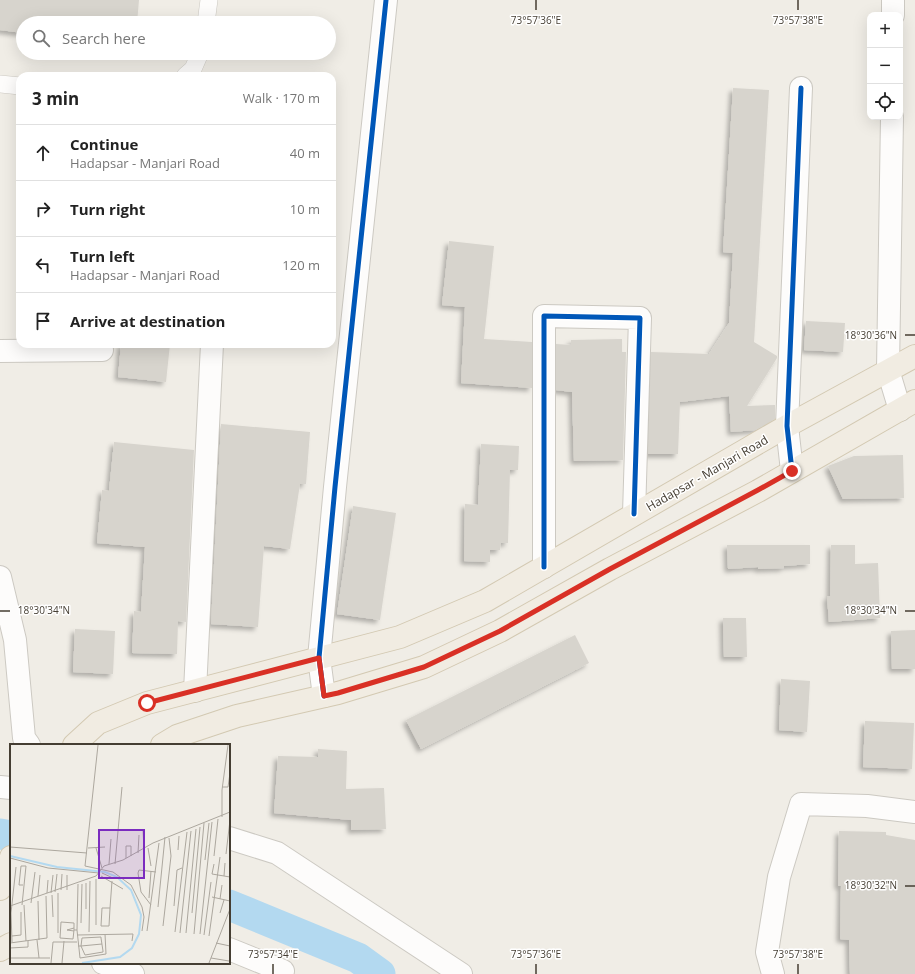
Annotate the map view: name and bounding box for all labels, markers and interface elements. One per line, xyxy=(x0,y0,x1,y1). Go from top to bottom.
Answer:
map controls xyxy=(867,12,903,120)
button: + xyxy=(867,12,903,48)
text: 73°57'36"E xyxy=(511,13,561,27)
text: 73°57'38"E xyxy=(773,13,823,27)
search box xyxy=(16,16,336,60)
icon: search xyxy=(30,27,52,49)
text: Search here xyxy=(62,28,146,48)
button: − xyxy=(867,48,903,84)
button: locate xyxy=(867,84,903,120)
text: 3 min xyxy=(32,87,79,110)
text: Walk · 170 m xyxy=(243,89,320,107)
text: Continue xyxy=(70,134,138,154)
icon: ahead xyxy=(32,142,54,164)
text: 40 m xyxy=(290,144,320,162)
text: Hadapsar - Manjari Road xyxy=(70,154,220,172)
icon: right xyxy=(32,198,54,220)
text: Turn right xyxy=(70,199,145,219)
text: 10 m xyxy=(290,200,320,218)
text: Turn left xyxy=(70,246,135,266)
icon: left xyxy=(32,254,54,276)
text: 120 m xyxy=(282,256,320,274)
text: Hadapsar - Manjari Road xyxy=(70,266,220,284)
icon: arrive xyxy=(32,310,54,332)
text: Arrive at destination xyxy=(70,311,225,331)
text: 18°30'36"N xyxy=(845,328,897,342)
street label: Hadapsar - Manjari Road xyxy=(643,431,771,515)
route end xyxy=(783,462,801,480)
text: 18°30'34"N xyxy=(18,603,70,617)
text: 18°30'34"N xyxy=(845,603,897,617)
route start xyxy=(138,694,156,712)
inset map xyxy=(10,744,230,964)
text: 18°30'32"N xyxy=(845,878,897,892)
text: 73°57'34"E xyxy=(248,947,298,961)
text: 73°57'36"E xyxy=(511,947,561,961)
text: 73°57'38"E xyxy=(773,947,823,961)

